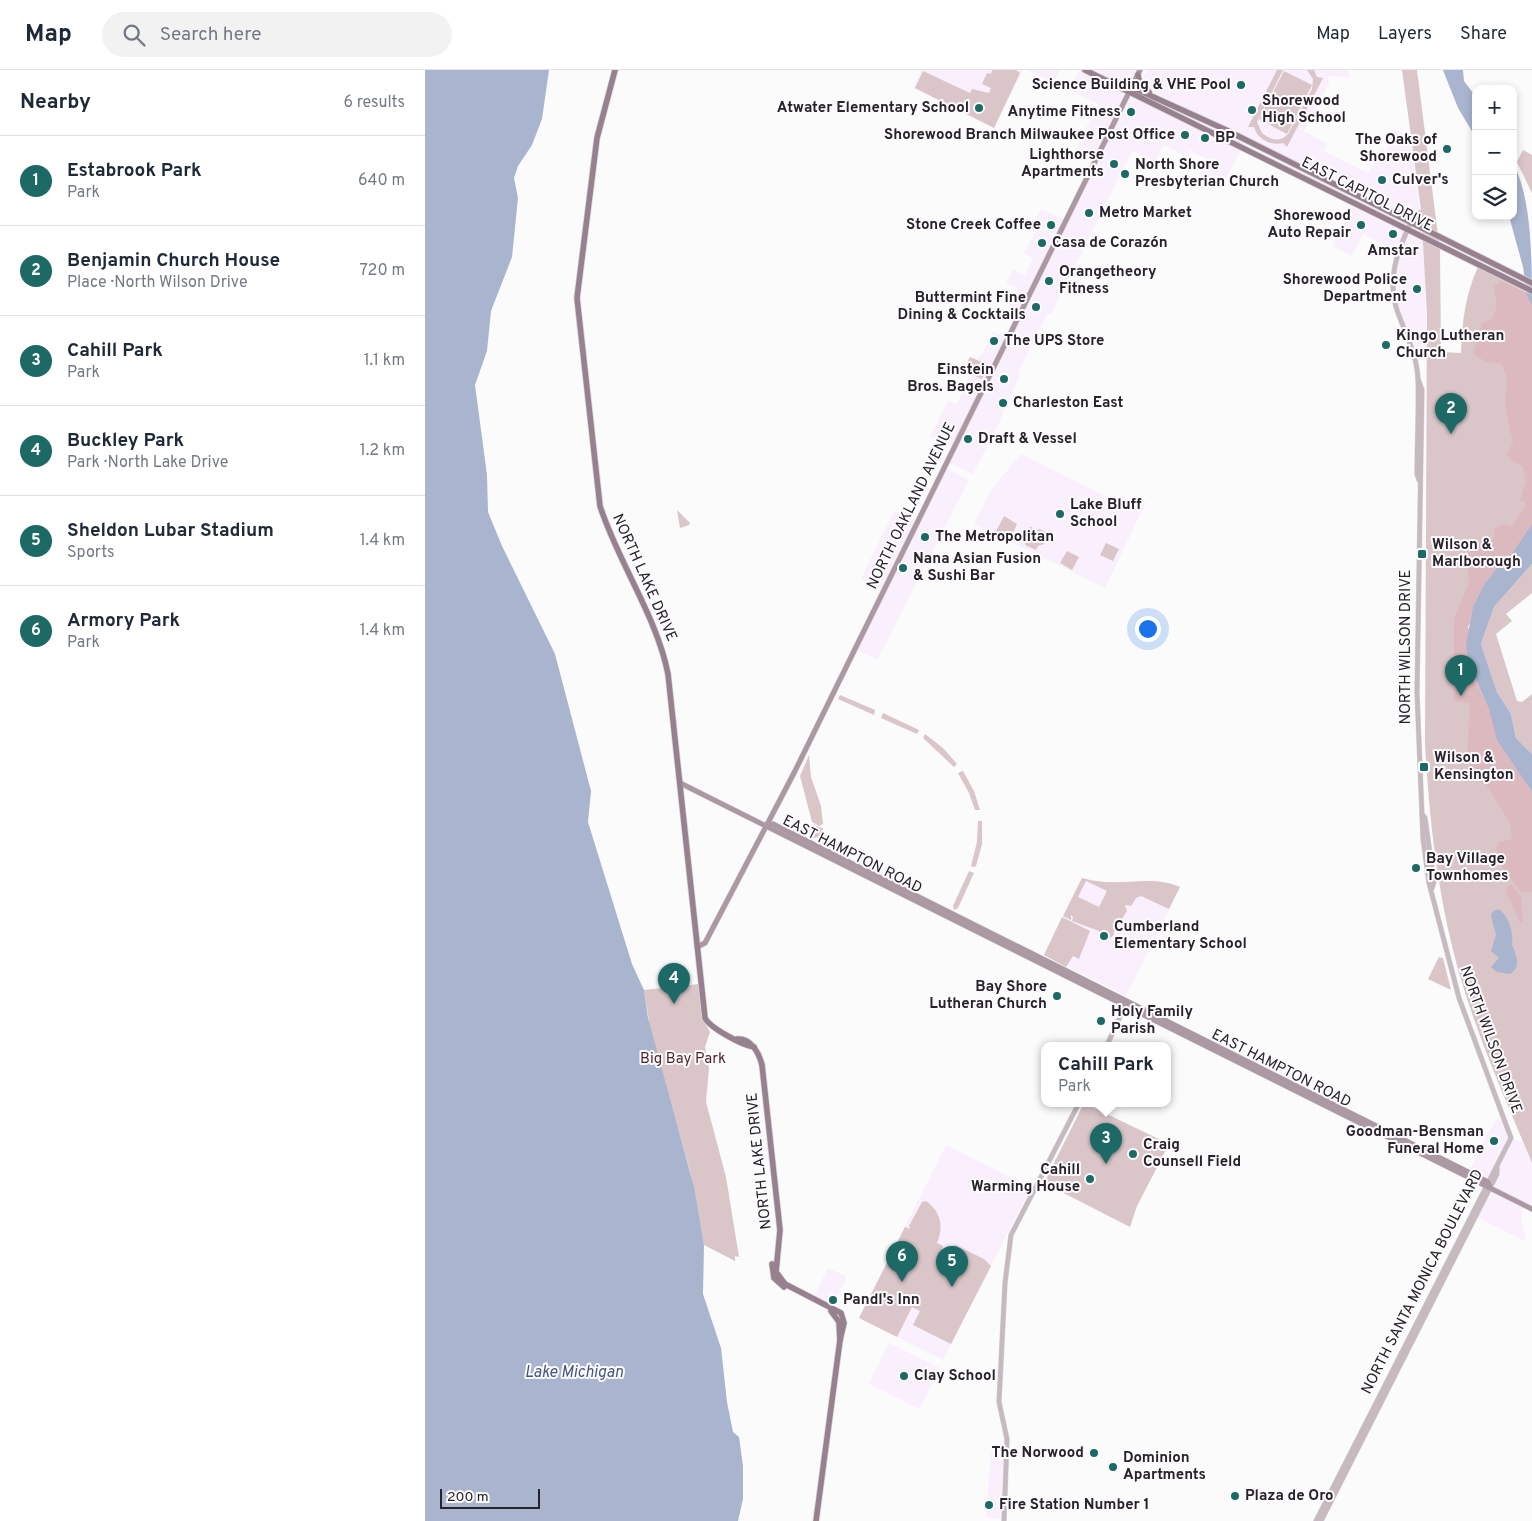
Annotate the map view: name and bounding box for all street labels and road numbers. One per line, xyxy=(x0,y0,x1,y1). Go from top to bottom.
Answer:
street label: EAST CAPITOL DRIVE xyxy=(1298,153,1436,237)
street label: NORTH OAKLAND AVENUE xyxy=(863,419,961,593)
street label: NORTH LAKE DRIVE xyxy=(607,511,681,645)
street label: NORTH WILSON DRIVE xyxy=(1397,569,1416,725)
street label: EAST HAMPTON ROAD xyxy=(779,812,925,898)
street label: NORTH WILSON DRIVE xyxy=(1455,964,1525,1116)
street label: EAST HAMPTON ROAD xyxy=(1208,1026,1354,1112)
street label: NORTH LAKE DRIVE xyxy=(743,1092,777,1230)
street label: NORTH SANTA MONICA BOULEVARD xyxy=(1358,1166,1488,1398)

